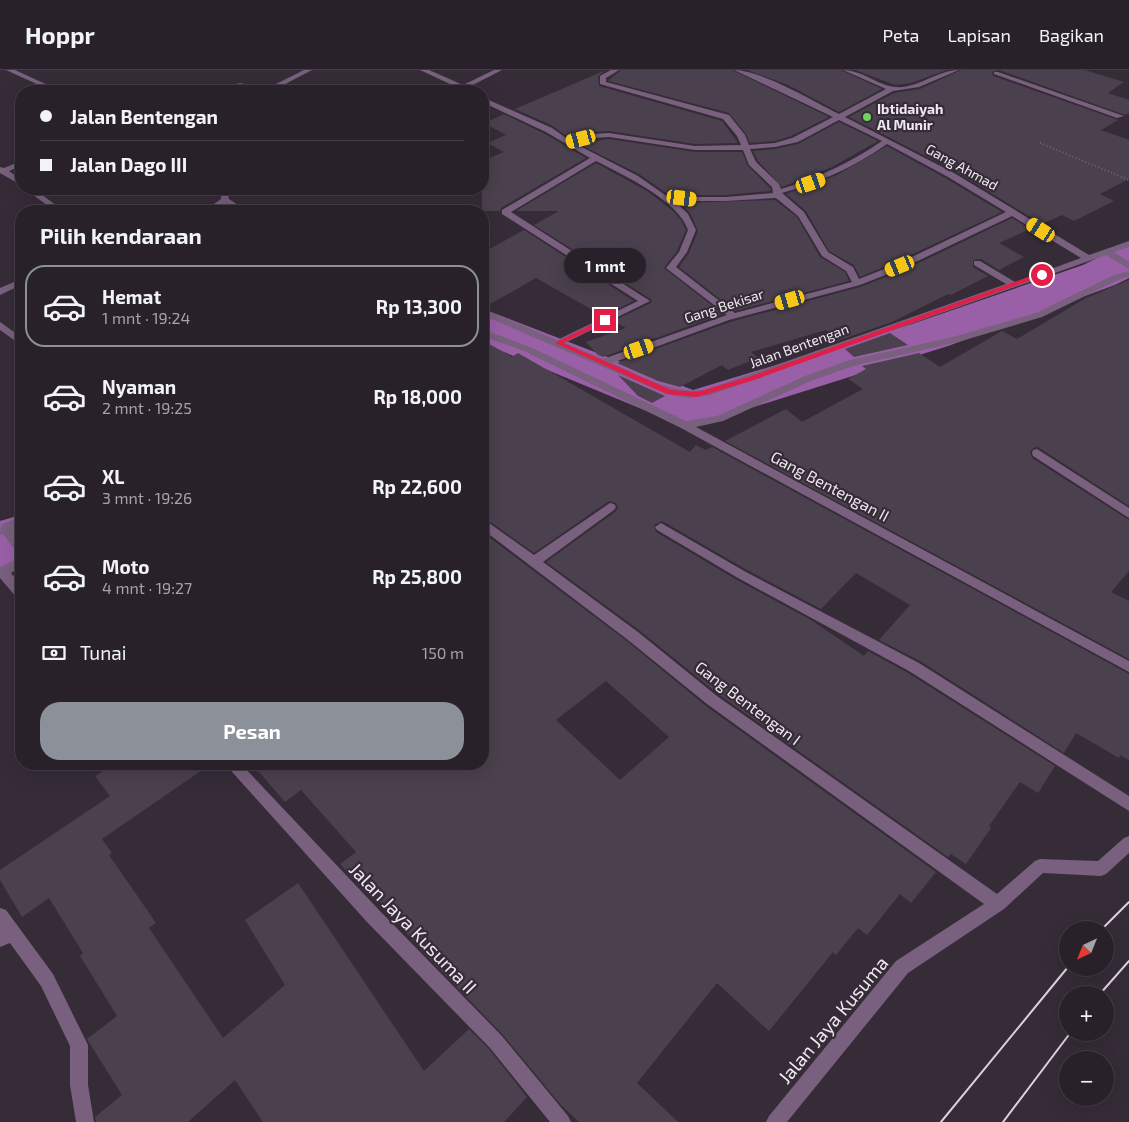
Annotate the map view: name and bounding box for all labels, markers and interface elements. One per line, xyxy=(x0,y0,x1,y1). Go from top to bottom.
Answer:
text: Hoppr xyxy=(25,20,95,49)
text: Peta xyxy=(882,24,919,46)
text: Lapisan xyxy=(947,24,1011,46)
text: Bagikan xyxy=(1039,24,1104,46)
place label: Ibtidaiyah Al Munir xyxy=(877,100,943,133)
text: Jalan Bentengan xyxy=(70,105,218,128)
marker: Ibtidaiyah Al Munir xyxy=(861,111,873,123)
car xyxy=(564,128,597,150)
street label: Gang Ahmad xyxy=(923,140,1001,193)
text: Jalan Dago III xyxy=(70,153,187,176)
car xyxy=(794,171,827,195)
car xyxy=(666,189,697,207)
car xyxy=(1024,216,1057,244)
text: Pilih kendaraan xyxy=(40,222,202,248)
callout: 1 mnt xyxy=(564,248,646,282)
car xyxy=(883,253,916,279)
text: 1 mnt xyxy=(585,256,625,275)
route start xyxy=(1031,264,1053,286)
icon: car xyxy=(42,284,87,329)
text: Hemat xyxy=(102,285,161,308)
street label: Gang Bekisar xyxy=(682,285,766,326)
car xyxy=(773,289,806,311)
text: Rp 13,300 xyxy=(376,295,462,318)
text: 1 mnt · 19:24 xyxy=(102,308,190,327)
route end xyxy=(594,309,616,331)
street label: Jalan Bentengan xyxy=(747,320,851,371)
car xyxy=(622,337,655,361)
icon: car xyxy=(42,374,87,419)
text: Nyaman xyxy=(102,375,176,398)
text: Rp 18,000 xyxy=(374,385,462,408)
text: 2 mnt · 19:25 xyxy=(102,398,192,417)
street label: Gang Bentengan II xyxy=(768,446,893,525)
icon: car xyxy=(42,464,87,509)
text: XL xyxy=(102,465,124,488)
text: Rp 22,600 xyxy=(372,475,462,498)
text: 3 mnt · 19:26 xyxy=(102,488,192,507)
icon: car xyxy=(42,554,87,599)
text: Moto xyxy=(102,555,150,578)
text: Rp 25,800 xyxy=(372,565,462,588)
text: 4 mnt · 19:27 xyxy=(102,578,192,597)
icon: cash xyxy=(40,639,68,667)
text: Tunai xyxy=(80,641,126,664)
text: 150 m xyxy=(422,643,464,662)
street label: Gang Bentengan I xyxy=(692,657,805,748)
button: Pesan xyxy=(40,702,464,760)
street label: Jalan Jaya Kusuma II xyxy=(345,857,482,998)
north arrow xyxy=(1059,921,1114,976)
map controls xyxy=(1059,921,1114,1106)
street label: Jalan Jaya Kusuma xyxy=(773,951,893,1088)
button: + xyxy=(1059,986,1114,1041)
button: − xyxy=(1059,1051,1114,1106)

